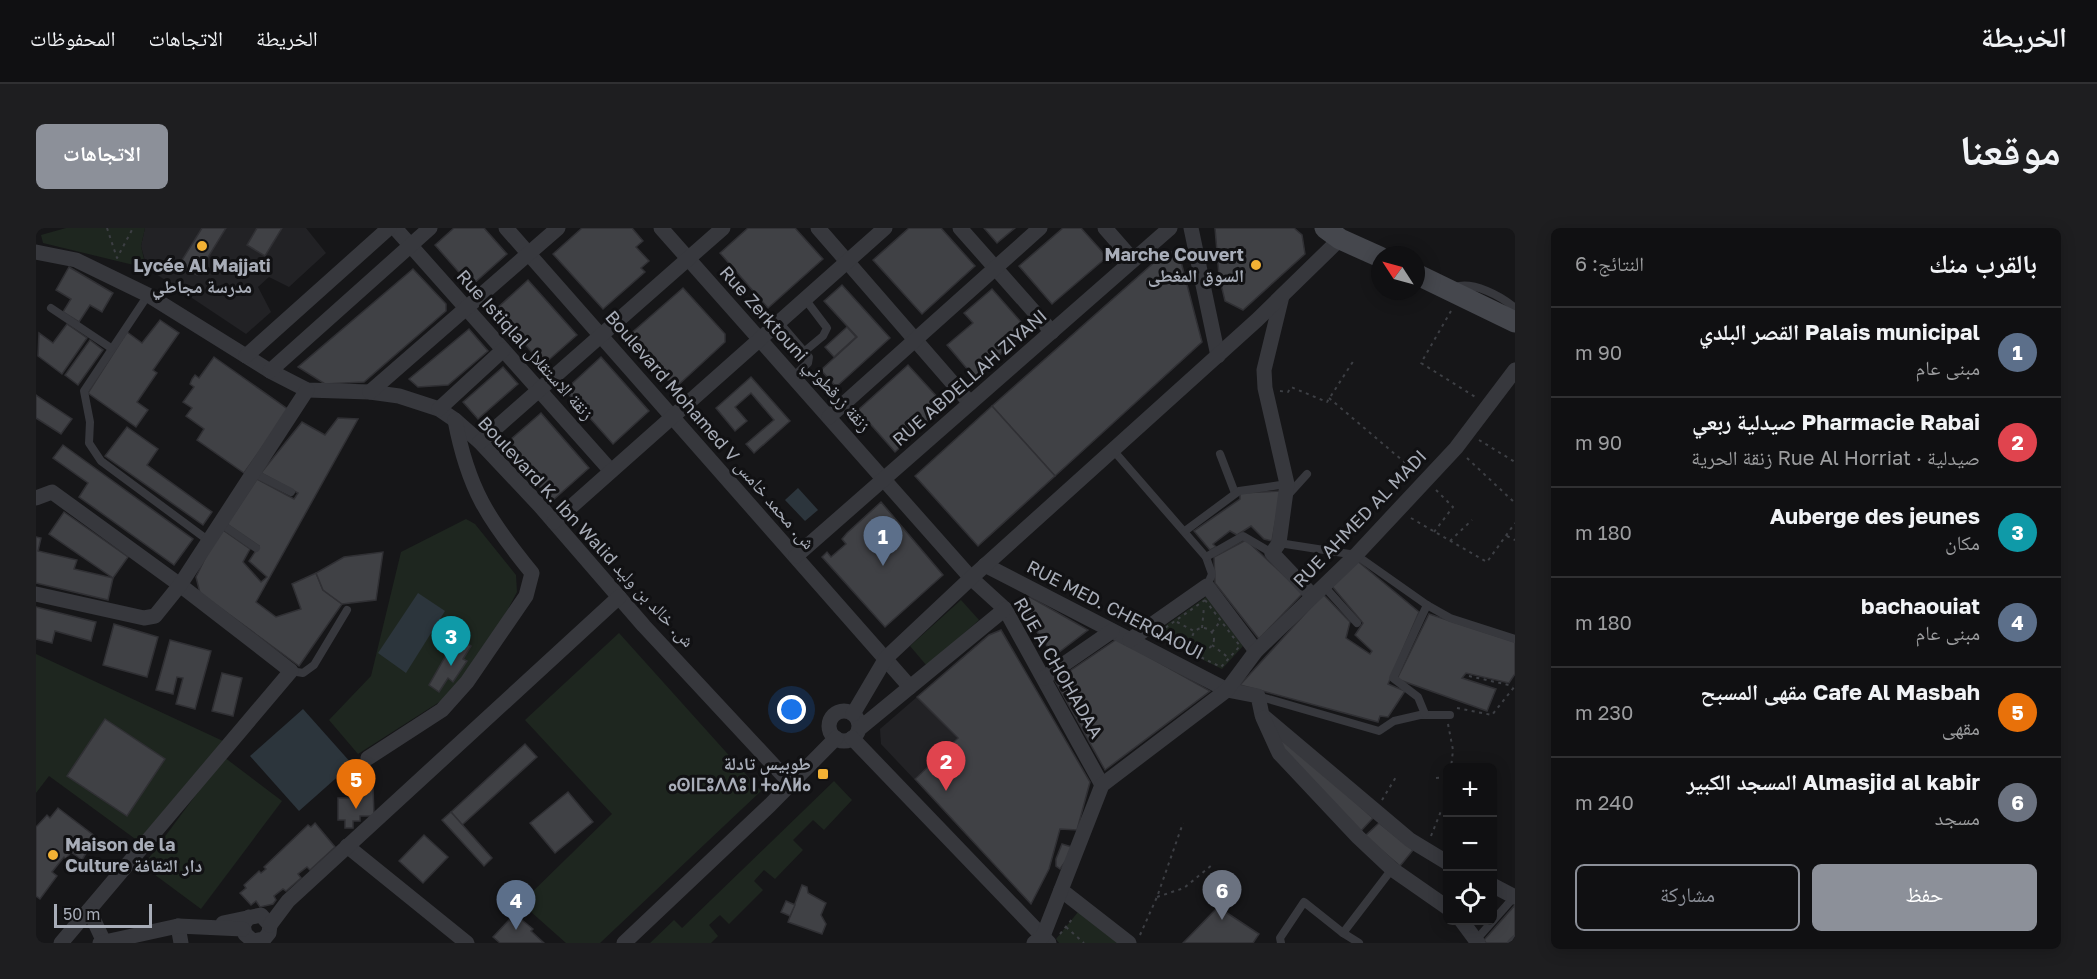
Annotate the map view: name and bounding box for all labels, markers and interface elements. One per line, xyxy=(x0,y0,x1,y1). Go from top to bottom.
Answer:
text: الخريطة xyxy=(1981,20,2067,53)
text: المحفوظات xyxy=(30,25,115,51)
text: الاتجاهات xyxy=(148,25,223,51)
text: الخريطة xyxy=(256,25,318,51)
button: الاتجاهات xyxy=(36,124,168,189)
text: موقعنا xyxy=(1960,124,2061,174)
marker: Lycée Al Majjati مدرسة مجاطي xyxy=(195,239,209,253)
place label: Marche Couvert السوق المغطى xyxy=(1105,243,1244,287)
north arrow xyxy=(1371,246,1425,300)
text: بالقرب منك xyxy=(1929,248,2037,279)
text: النتائج: 6 xyxy=(1575,251,1644,275)
place label: Lycée Al Majjati مدرسة مجاطي xyxy=(133,254,271,301)
marker: Marche Couvert السوق المغطى xyxy=(1249,258,1263,272)
street label: Rue Zerktouni زنقة زرقطوني xyxy=(712,261,876,439)
street label: Rue Istiqlal زنقة الاستقلال xyxy=(452,265,599,425)
street label: RUE ABDELLAH ZIYANI xyxy=(888,304,1051,450)
street label: Boulevard Mohamed V ش. محمد خامس xyxy=(600,306,820,554)
text: Palais municipal القصر البلدي xyxy=(1699,318,1980,345)
text: 90 m xyxy=(1575,340,1622,364)
text: 1 xyxy=(2012,340,2023,364)
text: مبنى عام xyxy=(1916,355,1980,379)
text: Pharmacie Rabai صيدلية ربعي xyxy=(1692,408,1980,435)
street label: Boulevard K. Ibn Walid ش. خالد بن وليد xyxy=(473,411,700,652)
text: 90 m xyxy=(1575,430,1622,454)
text: 2 xyxy=(2011,430,2024,454)
street label: RUE AHMED AL MADI xyxy=(1288,445,1431,592)
text: صيدلية · Rue Al Horriat زنقة الحرية xyxy=(1691,445,1980,469)
text: Auberge des jeunes xyxy=(1770,502,1980,529)
pin: 1 xyxy=(864,516,902,566)
text: 180 m xyxy=(1575,520,1632,544)
text: 3 xyxy=(2011,520,2024,544)
text: مكان xyxy=(1945,530,1980,554)
street label: RUE MED. CHERQAOUI xyxy=(1023,555,1208,663)
text: bachaouiat xyxy=(1861,592,1980,619)
street label: RUE A CHOHADAA xyxy=(1010,593,1108,742)
text: 180 m xyxy=(1575,610,1632,634)
text: 4 xyxy=(2011,610,2024,634)
pin: 3 xyxy=(432,616,470,666)
text: مبنى عام xyxy=(1916,620,1980,644)
text: Cafe Al Masbah مقهى المسبح xyxy=(1701,678,1980,705)
your location xyxy=(777,695,806,724)
text: 230 m xyxy=(1575,700,1633,724)
text: 5 xyxy=(2011,700,2024,724)
text: مقهى xyxy=(1942,715,1980,739)
pin: 2 xyxy=(926,742,966,791)
place label: طوبيس تادلة ⴰⵙⵏⵎⵓⴷⴷⵓ ⵏ ⵜⴰⴷⵍⴰ xyxy=(668,752,811,795)
pin: 5 xyxy=(336,760,376,809)
map controls xyxy=(1443,763,1497,925)
button: + xyxy=(1443,763,1497,817)
marker: طوبيس تادلة ⴰⵙⵏⵎⵓⴷⴷⵓ ⵏ ⵜⴰⴷⵍⴰ xyxy=(816,767,830,781)
text: Almasjid al kabir المسجد الكبير xyxy=(1687,768,1980,795)
text: 240 m xyxy=(1575,790,1634,814)
text: 6 xyxy=(2011,790,2024,814)
text: مسجد xyxy=(1935,805,1980,829)
button: − xyxy=(1443,817,1497,871)
place label: Maison de la Culture دار الثقافة xyxy=(65,833,203,876)
marker: Maison de la Culture دار الثقافة xyxy=(46,848,60,862)
button: مشاركة xyxy=(1575,864,1800,931)
button: حفظ xyxy=(1812,864,2037,931)
pin: 6 xyxy=(1202,870,1242,920)
button: locate xyxy=(1443,871,1497,925)
pin: 4 xyxy=(496,880,536,930)
scale bar xyxy=(54,901,152,928)
text: 50 m xyxy=(63,904,100,924)

